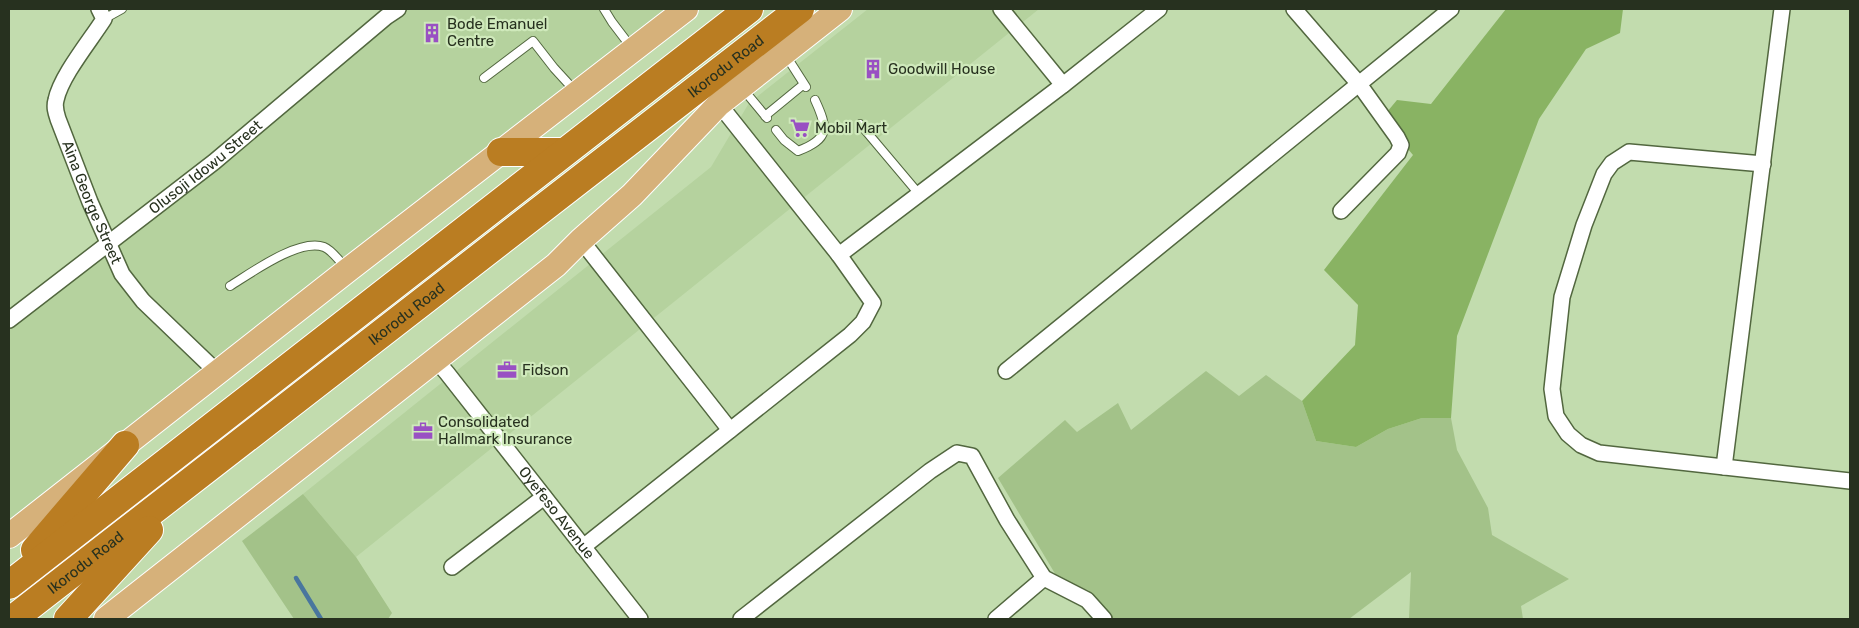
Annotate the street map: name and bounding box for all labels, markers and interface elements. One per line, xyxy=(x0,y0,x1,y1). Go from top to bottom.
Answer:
place label: Bode Emanuel Centre xyxy=(447,15,548,50)
building icon: Bode Emanuel Centre xyxy=(421,22,443,44)
street label: Ikorodu Road xyxy=(684,31,768,102)
building icon: Goodwill House xyxy=(862,58,884,80)
place label: Goodwill House xyxy=(888,60,995,78)
street label: Olusoji Idowu Street xyxy=(145,116,266,218)
supermarket icon: Mobil Mart xyxy=(789,117,811,139)
place label: Mobil Mart xyxy=(815,119,887,137)
street label: Aina George Street xyxy=(58,138,125,267)
street label: Ikorodu Road xyxy=(365,279,448,349)
office icon: Fidson xyxy=(496,359,518,381)
place label: Fidson xyxy=(522,361,569,379)
place label: Consolidated Hallmark Insurance xyxy=(438,413,572,448)
office icon: Consolidated Hallmark Insurance xyxy=(412,420,434,442)
street label: Oyefeso Avenue xyxy=(515,463,598,563)
street label: Ikorodu Road xyxy=(44,527,127,598)

